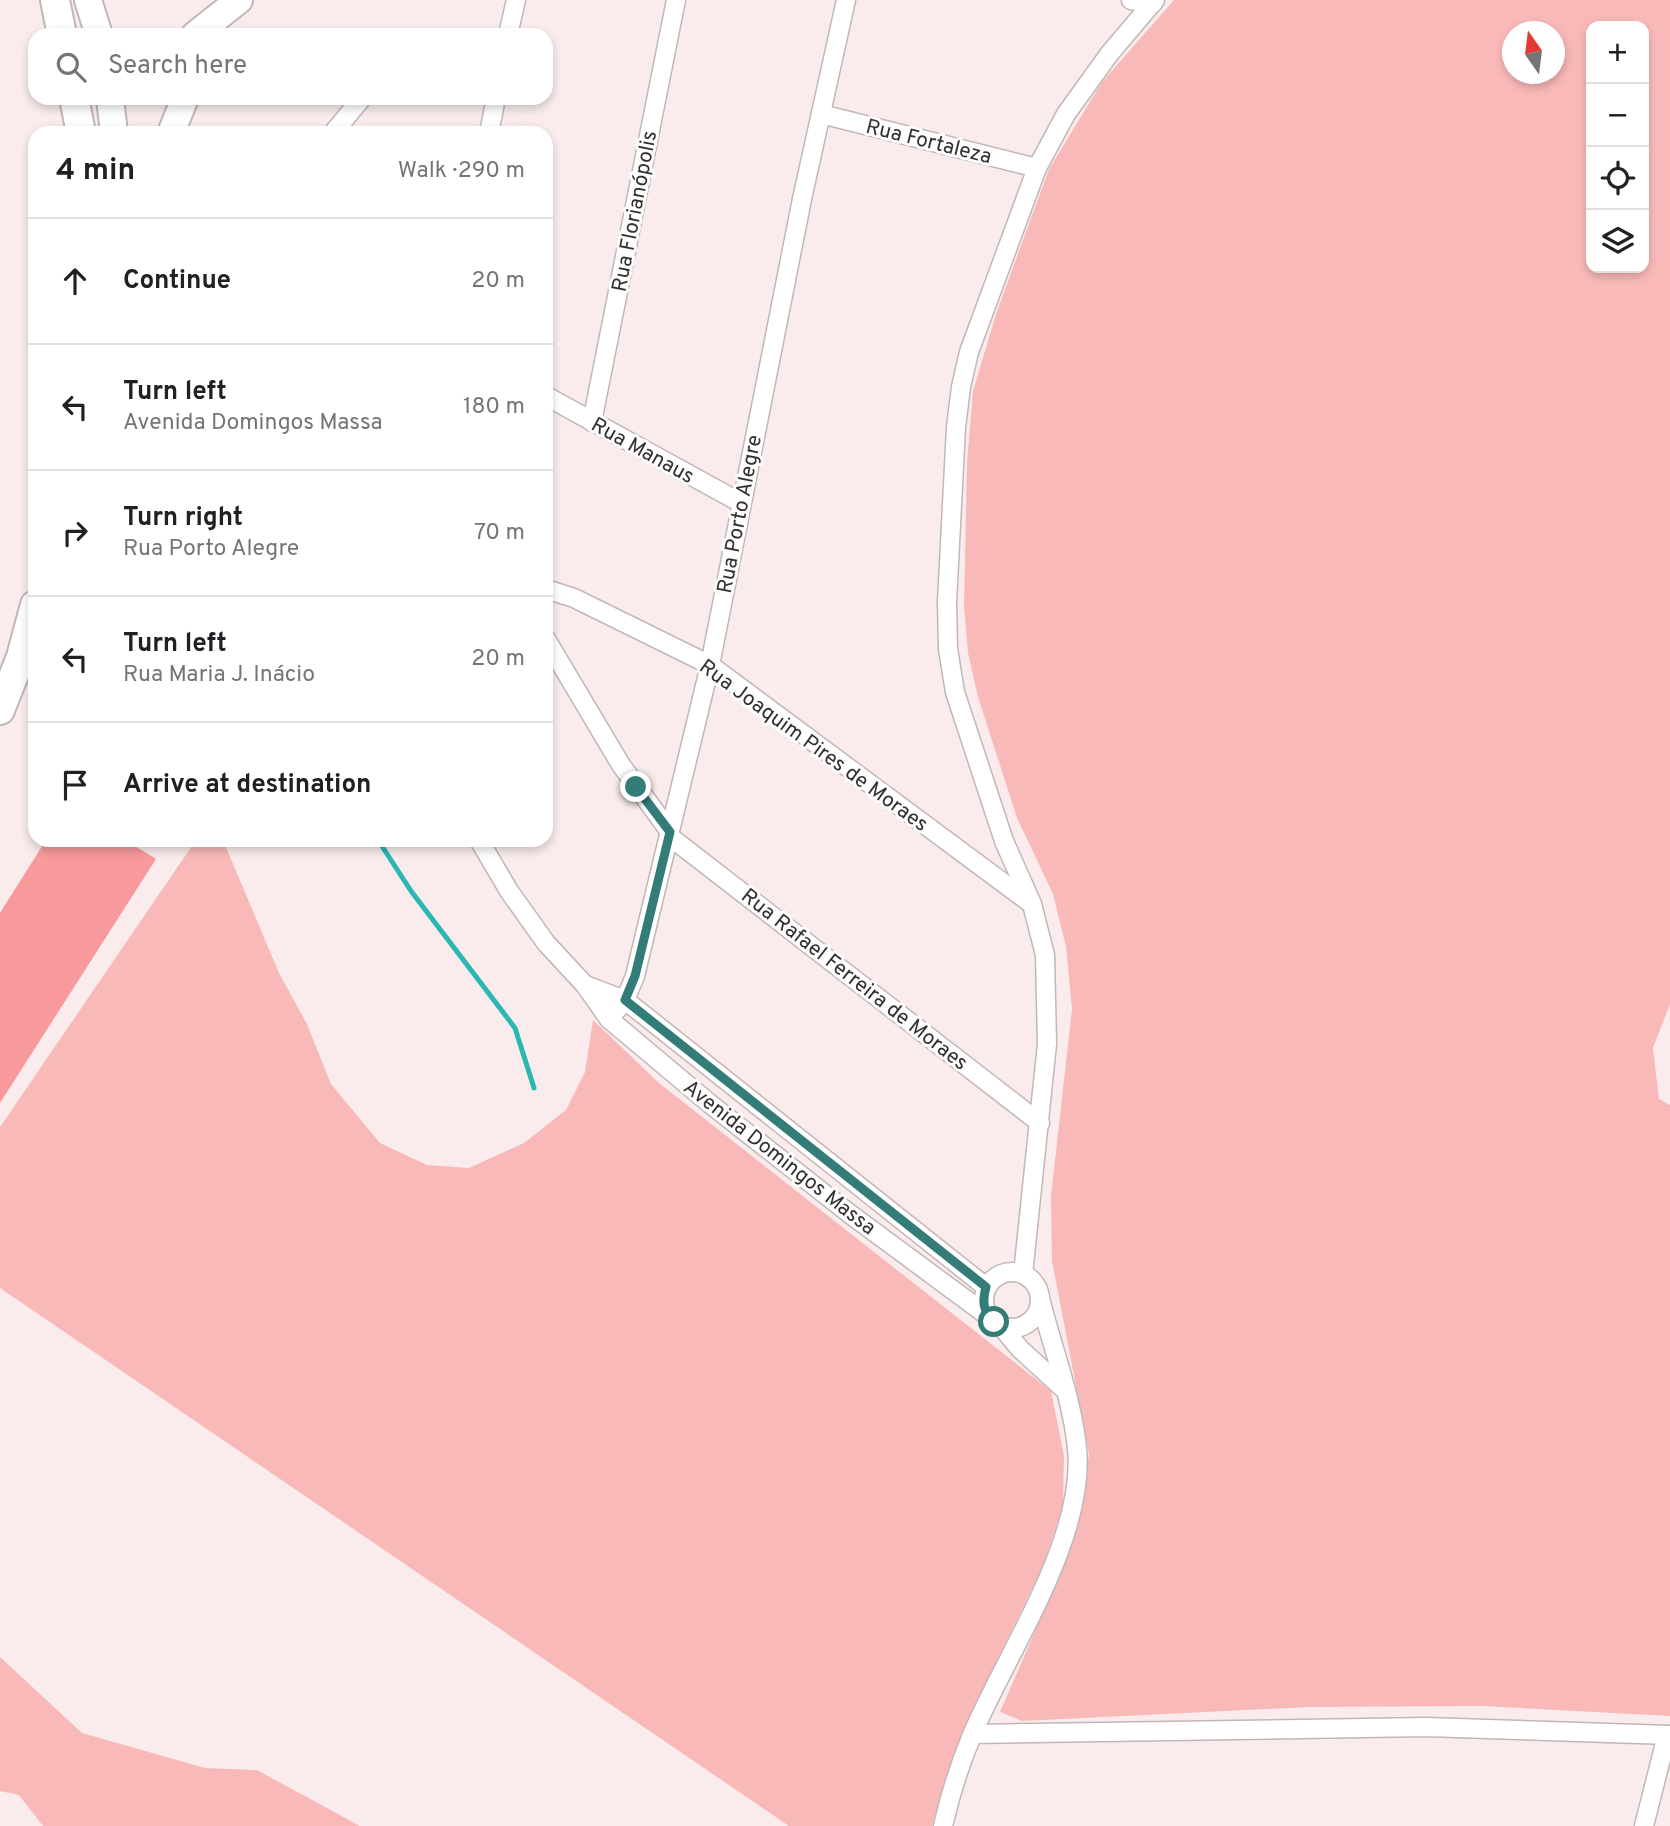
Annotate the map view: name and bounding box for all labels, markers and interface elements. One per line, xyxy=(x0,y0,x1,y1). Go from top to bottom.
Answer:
north arrow xyxy=(1502,21,1565,84)
map controls xyxy=(1586,21,1649,273)
button: + xyxy=(1586,21,1649,84)
search box xyxy=(28,28,553,105)
icon: search xyxy=(52,48,90,86)
text: Search here xyxy=(108,50,247,83)
button: − xyxy=(1586,84,1649,147)
street label: Rua Fortaleza xyxy=(863,114,994,171)
street label: Rua Florianópolis xyxy=(607,128,664,294)
button: locate xyxy=(1586,147,1649,210)
text: 4 min xyxy=(56,153,135,190)
text: Walk · 290 m xyxy=(398,157,525,186)
button: layers xyxy=(1586,210,1649,273)
icon: ahead xyxy=(56,262,94,300)
text: Continue xyxy=(123,265,231,298)
text: 20 m xyxy=(471,267,525,296)
text: Turn left xyxy=(123,376,227,409)
icon: left xyxy=(56,388,94,426)
text: 180 m xyxy=(463,393,525,422)
text: Avenida Domingos Massa xyxy=(123,409,383,438)
street label: Rua Manaus xyxy=(586,412,699,491)
street label: Rua Porto Alegre xyxy=(712,433,769,596)
text: Turn right xyxy=(123,502,243,535)
icon: right xyxy=(56,514,94,552)
text: 70 m xyxy=(474,519,525,548)
text: Rua Porto Alegre xyxy=(123,535,299,564)
text: Turn left xyxy=(123,628,227,661)
icon: left xyxy=(56,640,94,678)
text: 20 m xyxy=(471,645,525,674)
street label: Rua Joaquim Pires de Moraes xyxy=(693,654,933,838)
text: Rua Maria J. Inácio xyxy=(123,661,315,690)
icon: arrive xyxy=(56,766,94,804)
text: Arrive at destination xyxy=(123,769,371,802)
route end xyxy=(620,771,651,802)
street label: Rua Rafael Ferreira de Moraes xyxy=(735,883,973,1077)
street label: Avenida Domingos Massa xyxy=(677,1075,881,1242)
route start xyxy=(978,1306,1009,1337)

